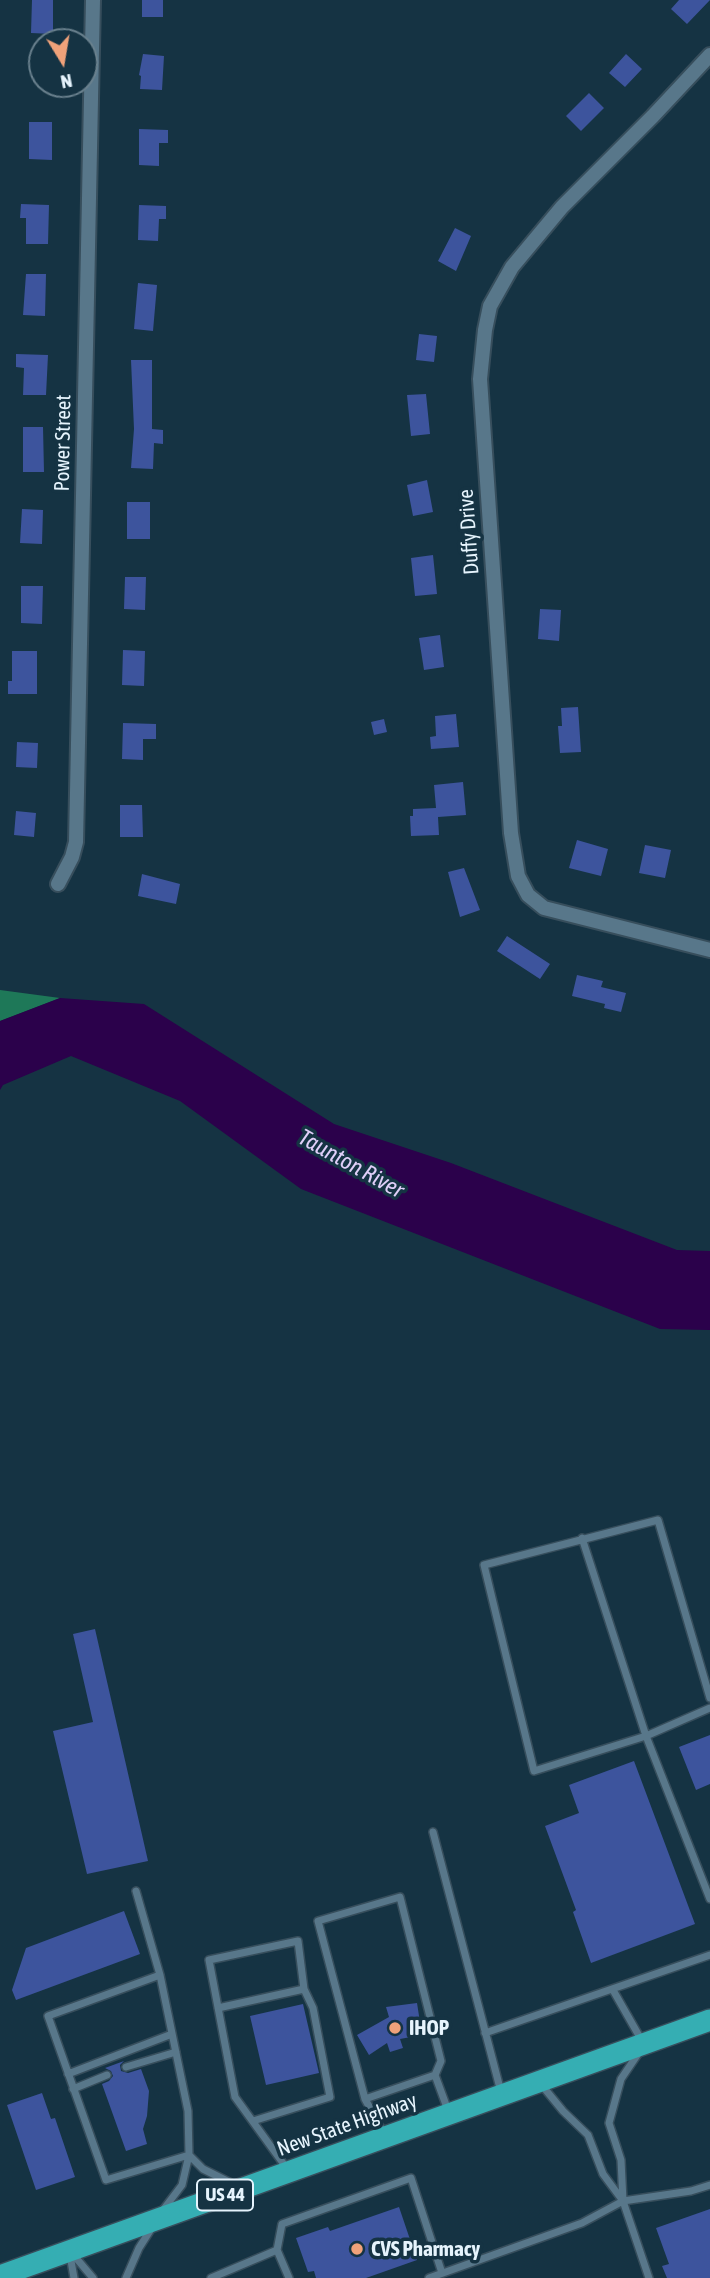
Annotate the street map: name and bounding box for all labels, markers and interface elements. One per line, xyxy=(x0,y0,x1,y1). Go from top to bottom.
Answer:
north arrow xyxy=(28,28,98,98)
text: N xyxy=(59,70,74,94)
street label: Power Street xyxy=(50,394,76,492)
street label: Duffy Drive xyxy=(453,488,485,576)
water label: Taunton River xyxy=(293,1124,409,1204)
place label: IHOP xyxy=(409,2015,449,2041)
marker: IHOP xyxy=(387,2020,403,2036)
street label: New State Highway xyxy=(274,2088,420,2162)
road number: US 44 xyxy=(197,2180,253,2210)
place label: CVS Pharmacy xyxy=(371,2236,480,2262)
marker: CVS Pharmacy xyxy=(349,2241,365,2257)

